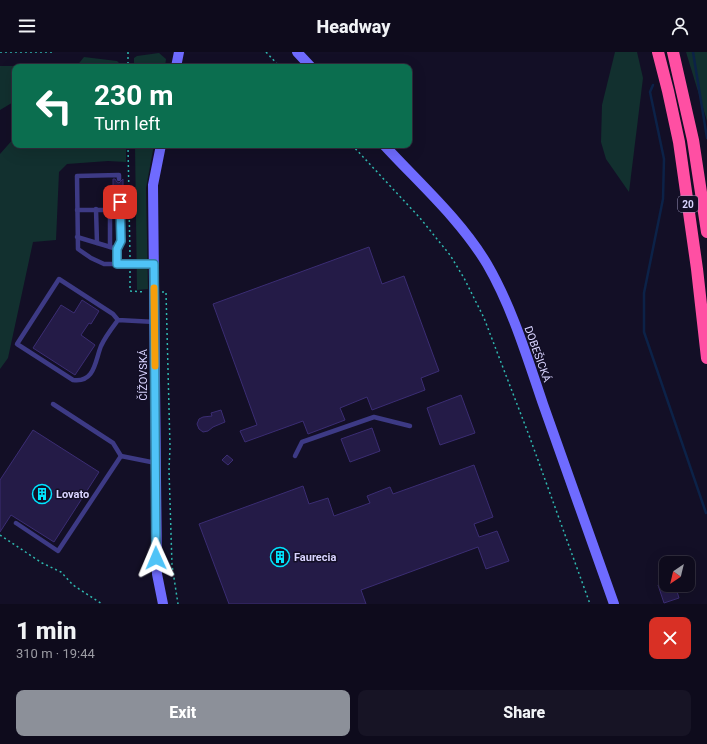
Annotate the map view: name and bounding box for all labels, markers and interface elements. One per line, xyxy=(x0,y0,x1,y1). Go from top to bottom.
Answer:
icon: menu xyxy=(16,15,38,37)
icon: person xyxy=(669,15,691,37)
text: Headway xyxy=(317,16,390,37)
text: 230 m xyxy=(94,79,173,112)
icon: left xyxy=(28,80,80,132)
text: Turn left xyxy=(94,113,160,134)
pin xyxy=(103,185,137,219)
icon: arrive xyxy=(109,191,131,213)
road number: 20 xyxy=(678,196,698,212)
street label: DOBEŠICKÁ xyxy=(521,324,554,385)
street label: ČÍŽOVSKÁ xyxy=(136,348,150,401)
building icon: Lovato xyxy=(31,483,53,505)
place label: Lovato xyxy=(56,488,89,501)
position arrow xyxy=(135,537,177,579)
building icon: Faurecia xyxy=(269,546,291,568)
place label: Faurecia xyxy=(294,551,336,564)
north arrow xyxy=(659,556,695,592)
map controls xyxy=(659,556,695,592)
text: 1 min xyxy=(16,617,77,645)
button: close xyxy=(649,617,691,659)
text: 310 m · 19:44 xyxy=(16,646,95,661)
button: Exit xyxy=(16,690,350,736)
button: Share xyxy=(358,690,691,736)

